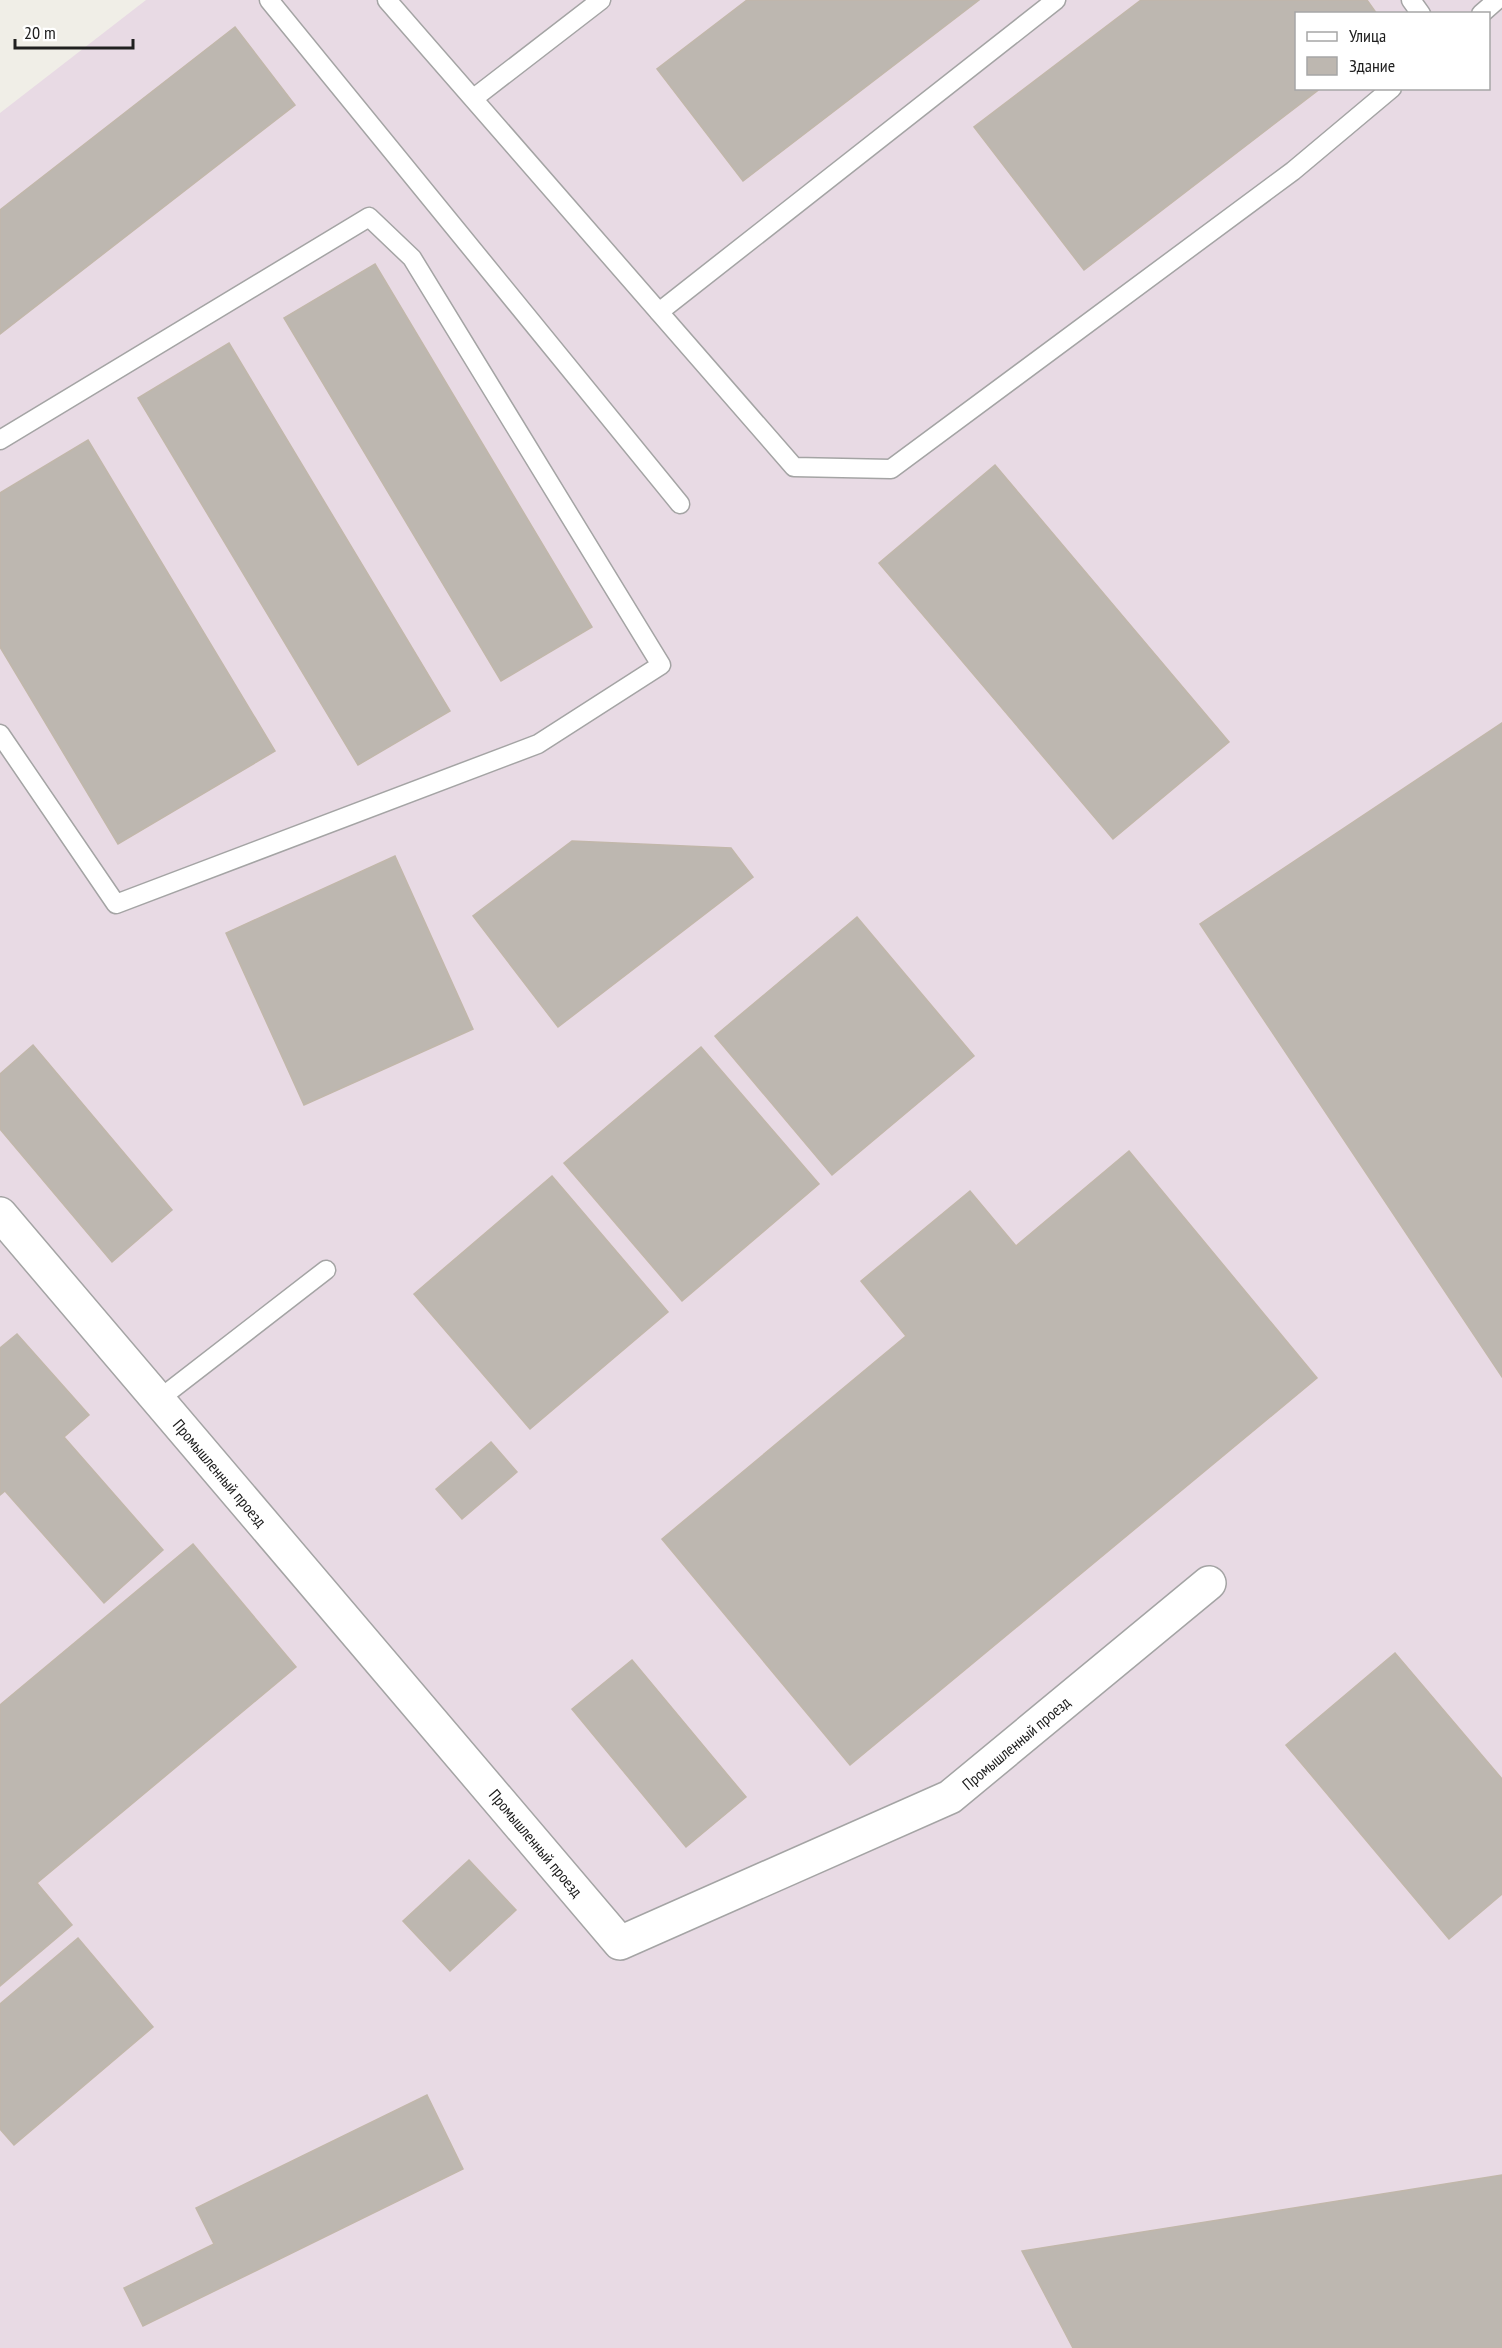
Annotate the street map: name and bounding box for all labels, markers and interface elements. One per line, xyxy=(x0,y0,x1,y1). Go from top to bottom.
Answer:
scale bar xyxy=(15,12,134,50)
legend xyxy=(1295,12,1490,90)
text: 20 m xyxy=(24,21,56,44)
text: Улица xyxy=(1349,24,1386,47)
text: Здание xyxy=(1349,54,1395,77)
street label: Промышленный проезд xyxy=(169,1415,271,1531)
street label: Промышленный проезд xyxy=(958,1692,1074,1794)
street label: Промышленный проезд xyxy=(485,1785,587,1901)

